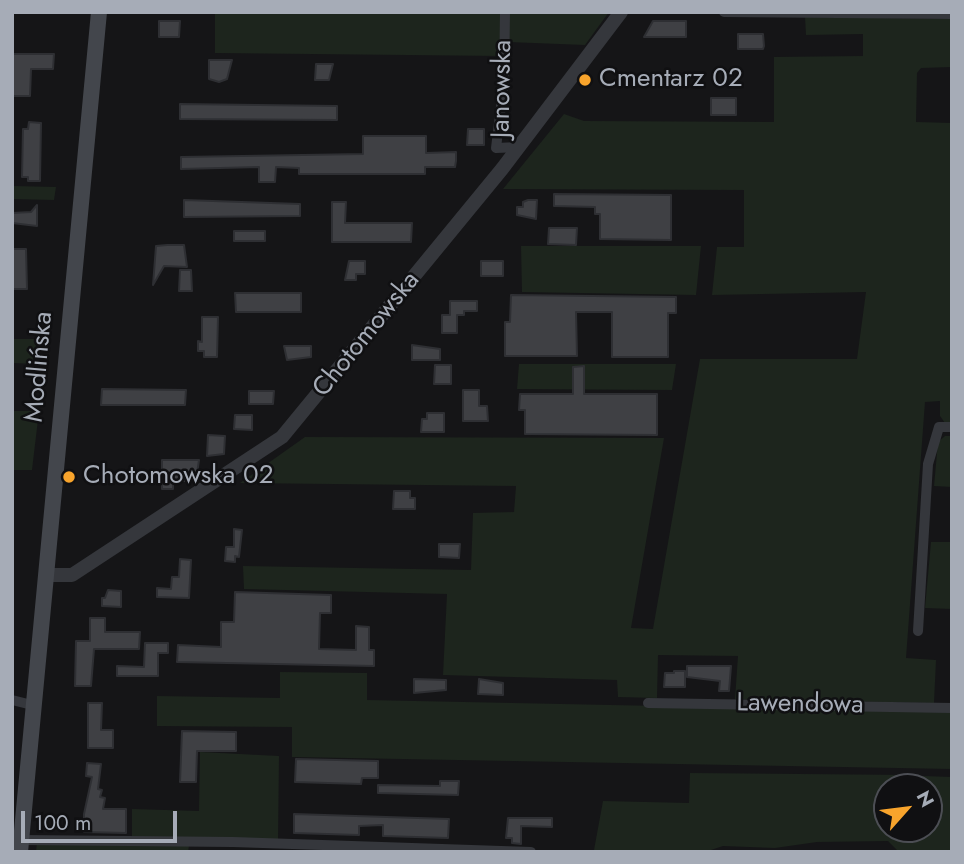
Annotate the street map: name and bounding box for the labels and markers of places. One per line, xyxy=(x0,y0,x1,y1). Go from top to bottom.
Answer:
place label: Cmentarz 02 xyxy=(599,64,743,96)
marker: Cmentarz 02 xyxy=(577,72,593,88)
place label: Chotomowska 02 xyxy=(83,461,273,493)
marker: Chotomowska 02 xyxy=(61,469,77,485)

